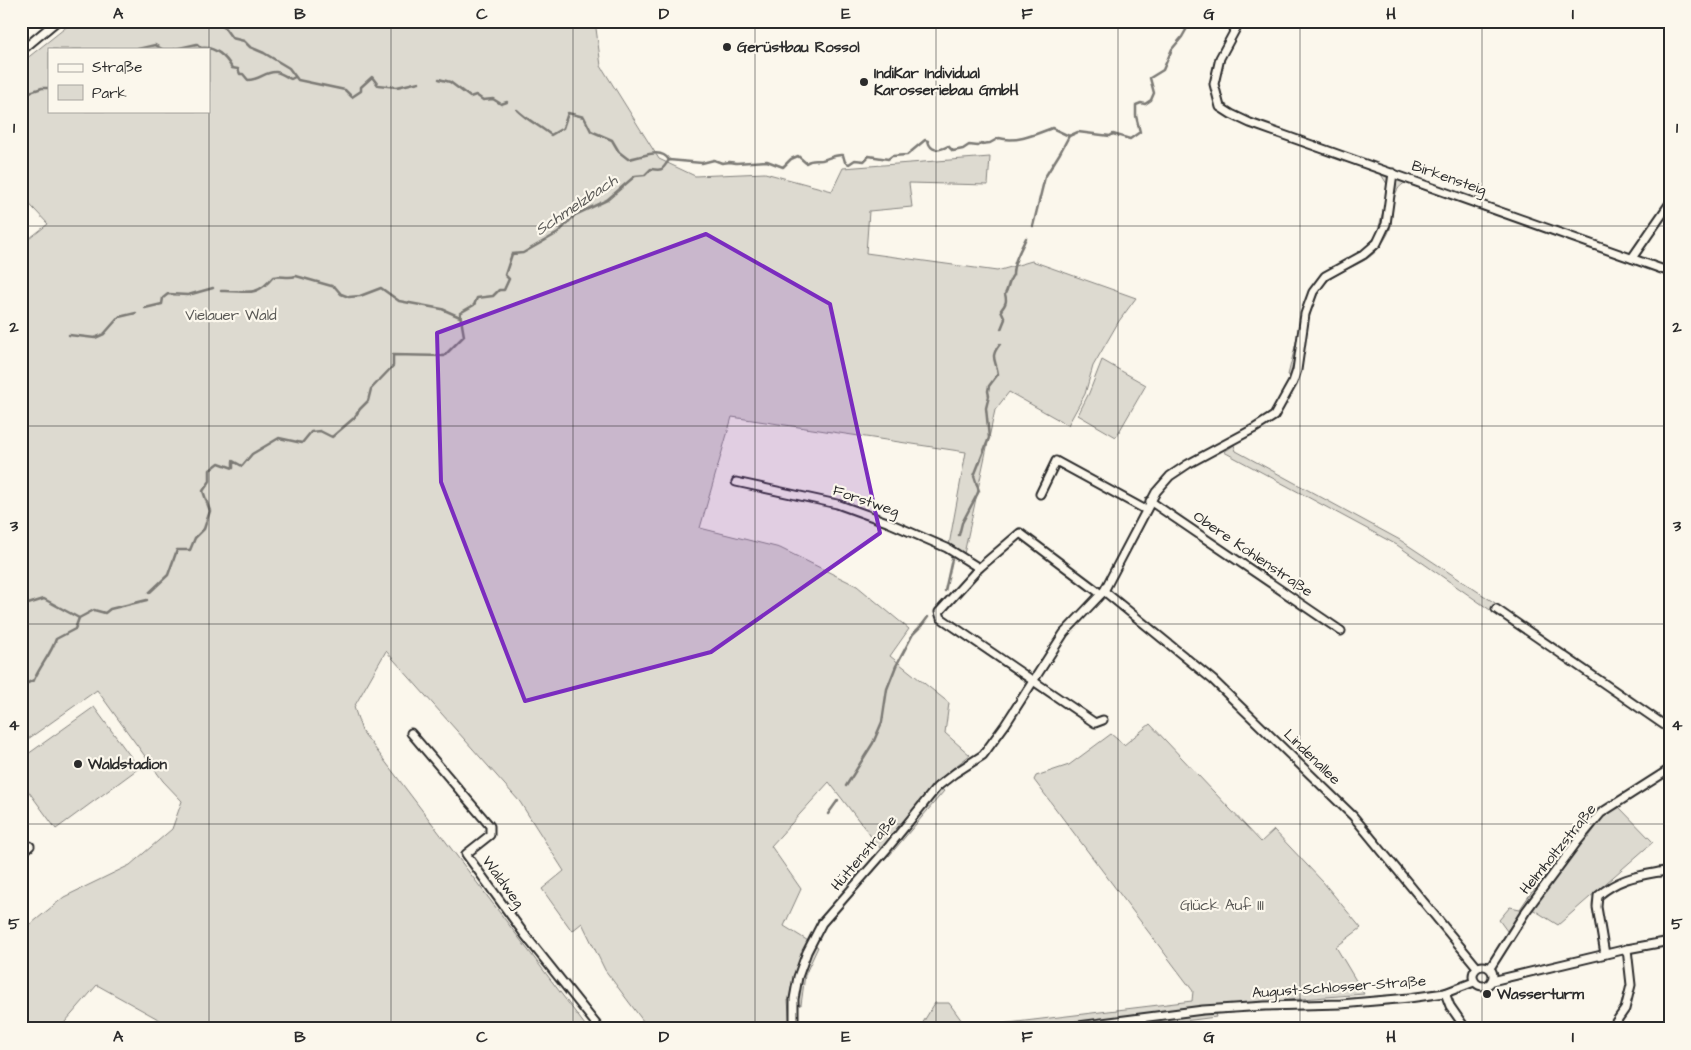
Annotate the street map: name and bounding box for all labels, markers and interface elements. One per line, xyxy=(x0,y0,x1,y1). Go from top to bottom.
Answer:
text: A xyxy=(113,3,124,25)
text: B xyxy=(294,3,306,25)
text: C xyxy=(476,3,488,25)
text: D xyxy=(659,3,670,25)
text: E xyxy=(841,3,851,25)
text: F xyxy=(1021,3,1033,25)
text: G xyxy=(1203,3,1215,25)
text: H xyxy=(1386,3,1396,25)
text: I xyxy=(1572,3,1574,25)
place label: Gerüstbau Rossol xyxy=(737,37,860,58)
marker: Gerüstbau Rossol xyxy=(721,41,733,53)
legend xyxy=(48,48,210,112)
text: Straße xyxy=(92,57,142,78)
place label: IndiKar Individual Karosseriebau GmbH xyxy=(874,63,1019,101)
marker: IndiKar Individual Karosseriebau GmbH xyxy=(858,76,870,88)
text: Park xyxy=(92,83,127,104)
text: 1 xyxy=(13,117,16,139)
text: 1 xyxy=(1676,117,1679,139)
street label: Birkensteig xyxy=(1408,155,1489,202)
water label: Schmelzbach xyxy=(530,169,622,241)
park label: Vielauer Wald xyxy=(185,305,277,326)
text: 2 xyxy=(8,316,19,338)
text: 2 xyxy=(1671,316,1682,338)
street label: Forstweg xyxy=(830,480,902,523)
street label: Obere Kohlenstraße xyxy=(1189,506,1317,602)
text: 3 xyxy=(9,515,19,537)
text: 3 xyxy=(1672,515,1682,537)
text: 4 xyxy=(9,714,20,736)
text: 4 xyxy=(1672,714,1683,736)
street label: Lindenallee xyxy=(1279,724,1345,790)
place label: Waldstadion xyxy=(87,754,167,775)
marker: Waldstadion xyxy=(72,758,84,770)
street label: Helmholtzstraße xyxy=(1515,799,1601,899)
street label: Hüttenstraße xyxy=(826,811,902,895)
street label: Waldweg xyxy=(476,852,529,913)
park label: Glück Auf III xyxy=(1180,895,1264,916)
text: 5 xyxy=(8,913,20,935)
text: 5 xyxy=(1671,913,1683,935)
street label: August-Schlosser-Straße xyxy=(1251,970,1427,1005)
place label: Wasserturm xyxy=(1496,984,1584,1005)
marker: Wasserturm xyxy=(1481,988,1493,1000)
text: A xyxy=(113,1026,124,1048)
text: B xyxy=(294,1026,306,1048)
text: C xyxy=(476,1026,488,1048)
text: D xyxy=(659,1026,670,1048)
text: E xyxy=(841,1026,851,1048)
text: F xyxy=(1021,1026,1033,1048)
text: G xyxy=(1203,1026,1215,1048)
text: H xyxy=(1386,1026,1396,1048)
text: I xyxy=(1572,1026,1574,1048)

